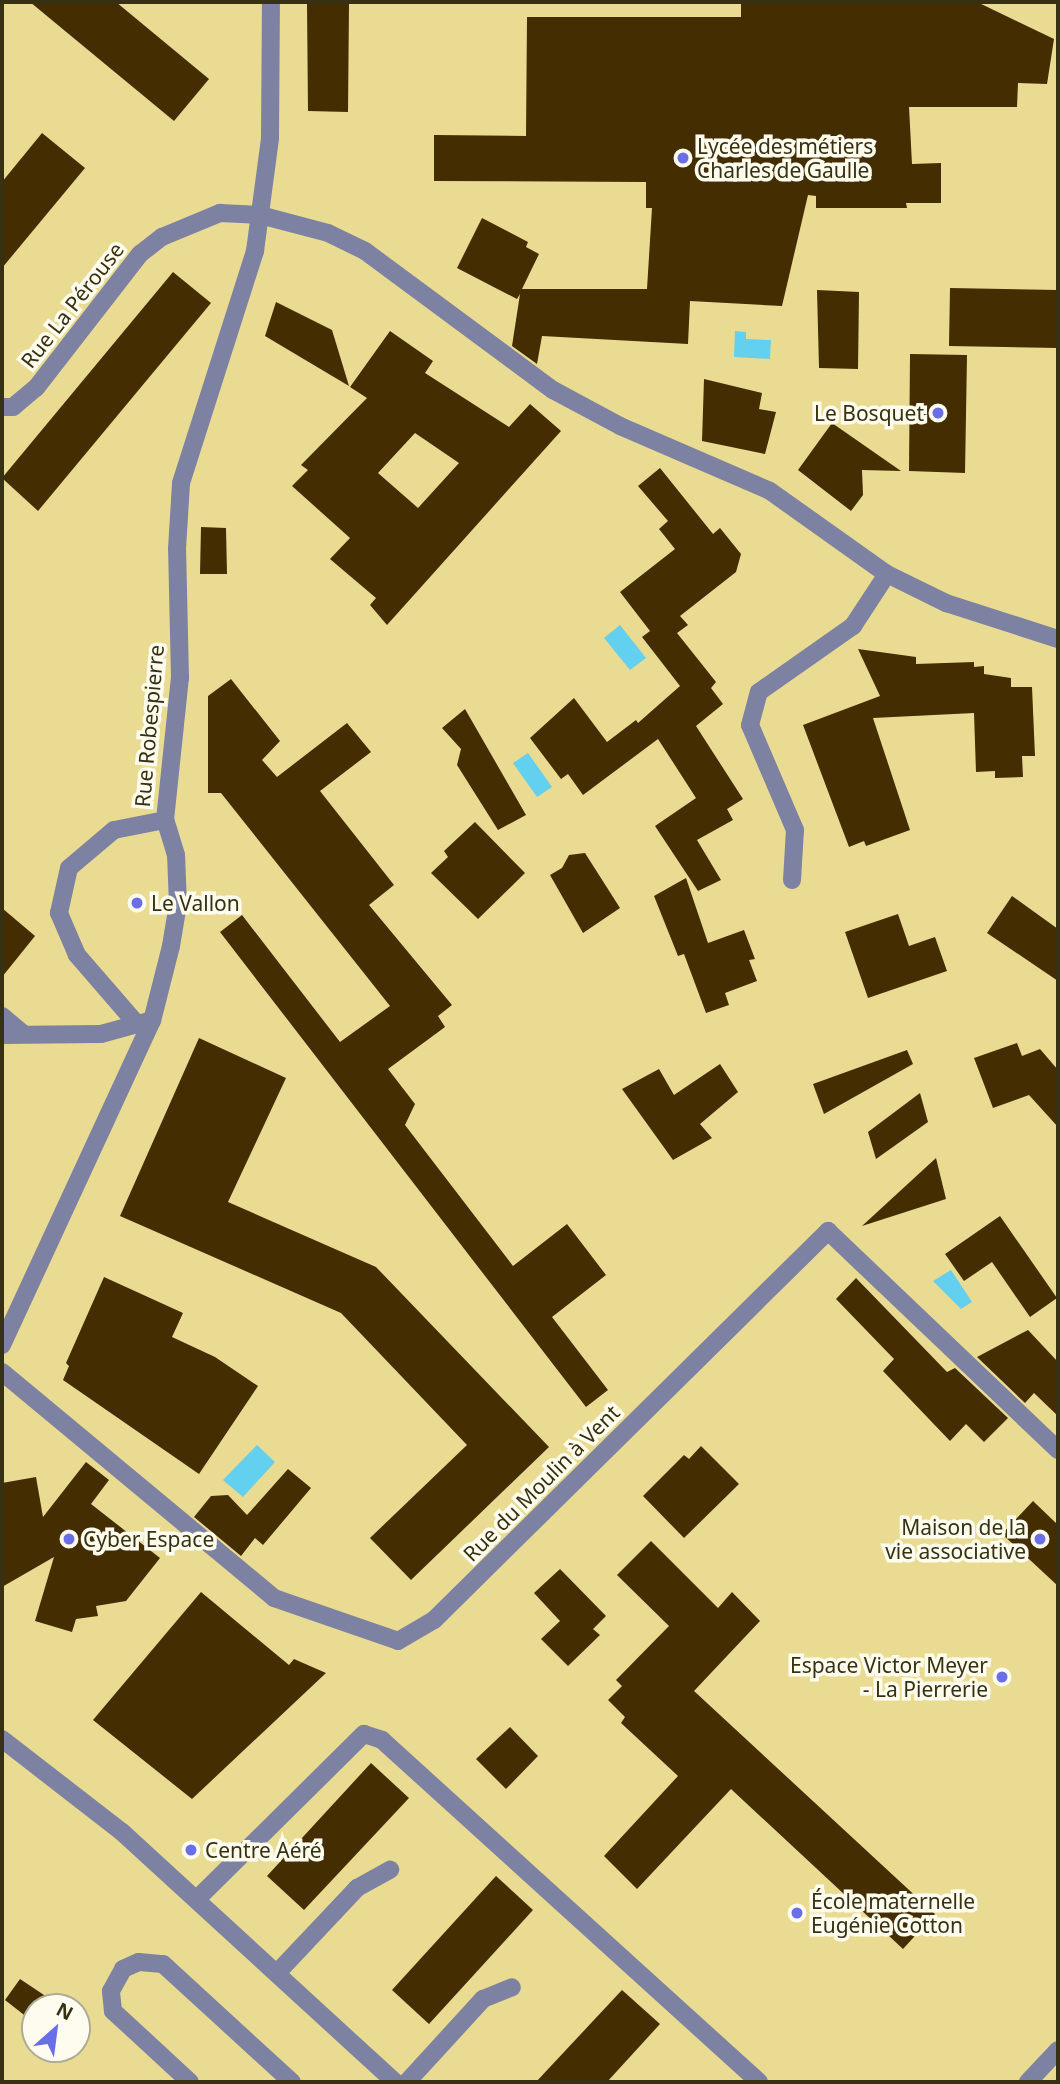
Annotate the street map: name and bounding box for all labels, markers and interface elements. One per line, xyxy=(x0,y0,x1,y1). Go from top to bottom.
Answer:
place label: Lycée des métiers Charles de Gaulle xyxy=(697,133,873,183)
marker: Lycée des métiers Charles de Gaulle xyxy=(675,150,691,166)
street label: Rue La Pérouse xyxy=(15,237,129,373)
place label: Le Bosquet xyxy=(814,400,924,426)
marker: Le Bosquet xyxy=(930,405,946,421)
street label: Rue Robespierre xyxy=(129,644,169,808)
place label: Le Vallon xyxy=(151,890,240,916)
marker: Le Vallon xyxy=(129,895,145,911)
street label: Rue du Moulin à Vent xyxy=(458,1400,624,1566)
place label: Maison de la vie associative xyxy=(885,1514,1026,1564)
place label: Cyber Espace xyxy=(83,1526,214,1552)
marker: Cyber Espace xyxy=(61,1531,77,1547)
marker: Maison de la vie associative xyxy=(1032,1531,1048,1547)
place label: Espace Victor Meyer - La Pierrerie xyxy=(790,1652,988,1702)
marker: Espace Victor Meyer - La Pierrerie xyxy=(994,1669,1010,1685)
place label: Centre Aéré xyxy=(205,1837,322,1863)
marker: Centre Aéré xyxy=(183,1842,199,1858)
place label: École maternelle Eugénie Cotton xyxy=(811,1888,975,1938)
marker: École maternelle Eugénie Cotton xyxy=(789,1905,805,1921)
north arrow xyxy=(21,1993,91,2063)
text: N xyxy=(52,1996,78,2026)

